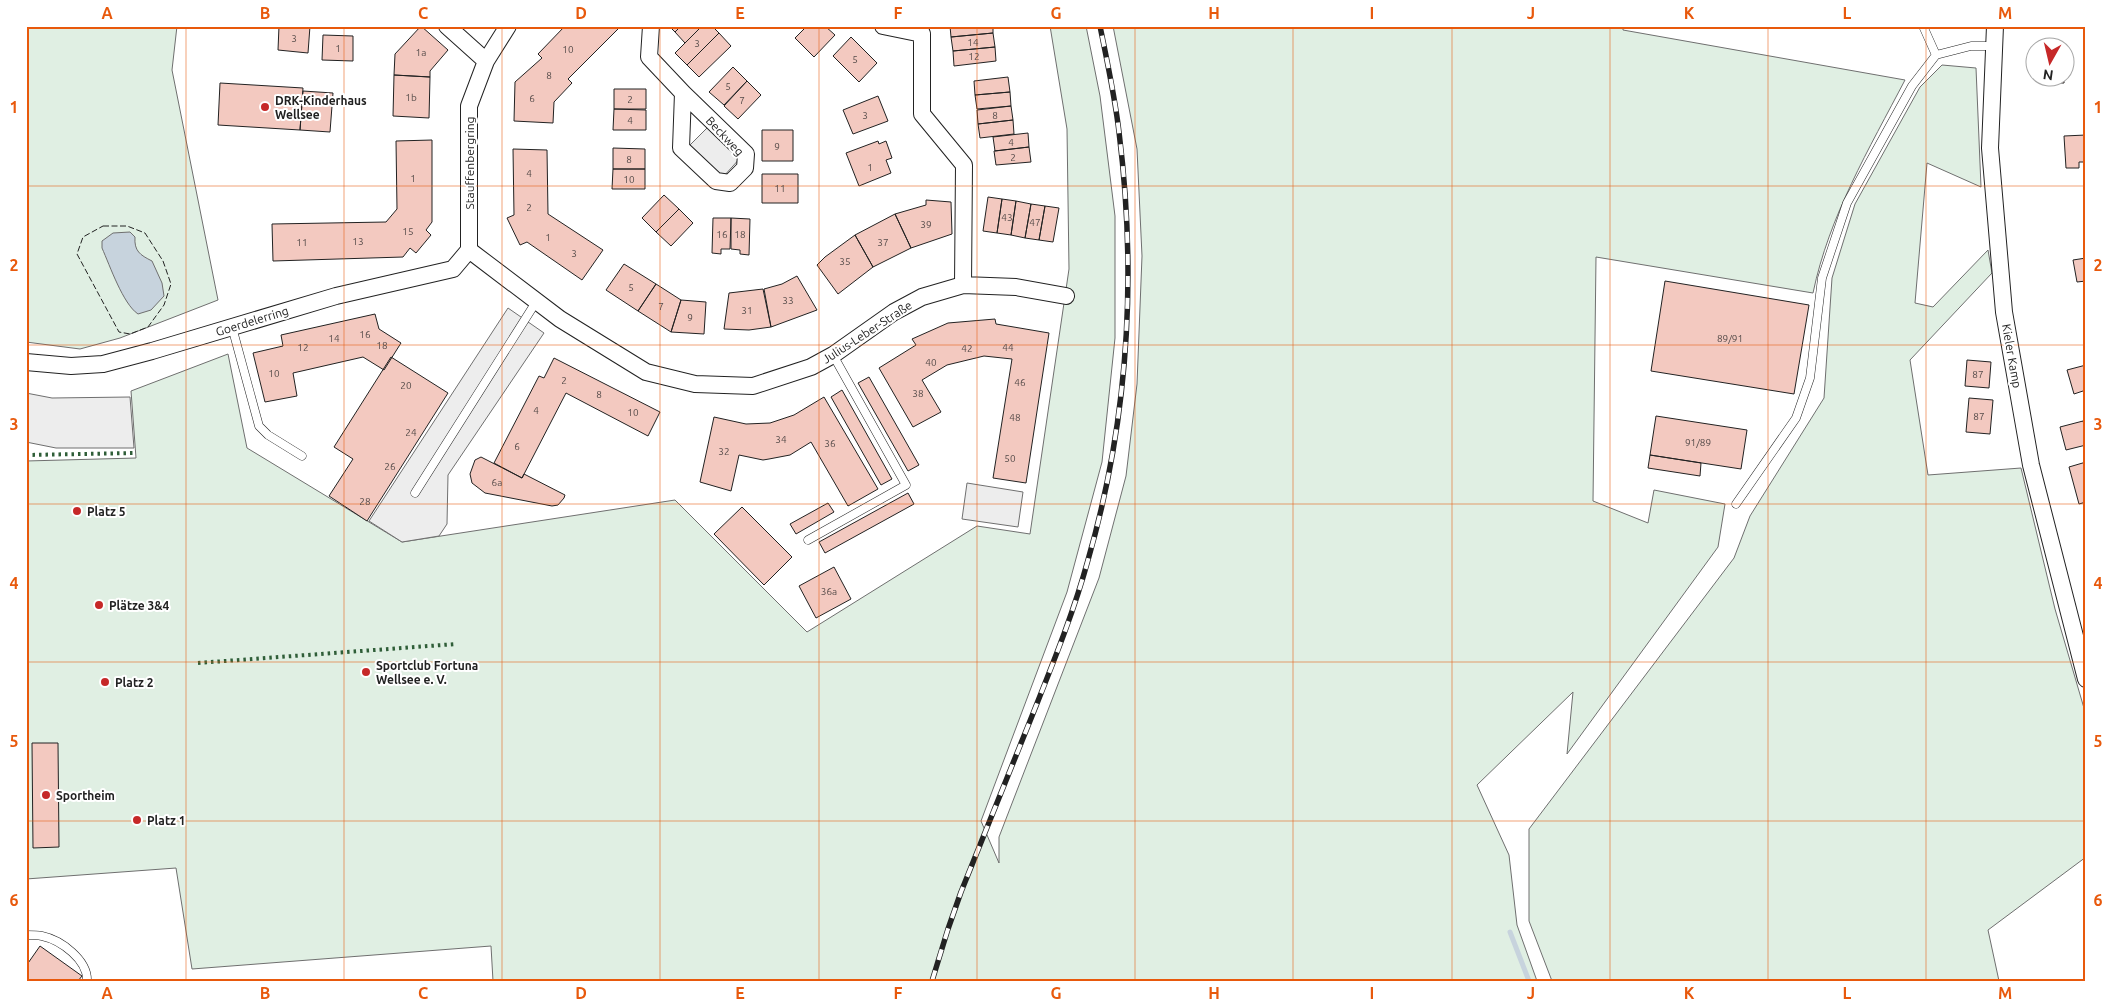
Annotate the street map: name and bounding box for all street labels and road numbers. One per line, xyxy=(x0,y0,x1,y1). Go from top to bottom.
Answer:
street label: Beckweg xyxy=(704,114,746,158)
street label: Stauffenbergring xyxy=(463,117,476,209)
street label: Julius-Leber-Straße xyxy=(820,298,914,366)
street label: Goerdelerring xyxy=(214,304,290,338)
street label: Kieler Kamp xyxy=(2000,323,2024,389)

